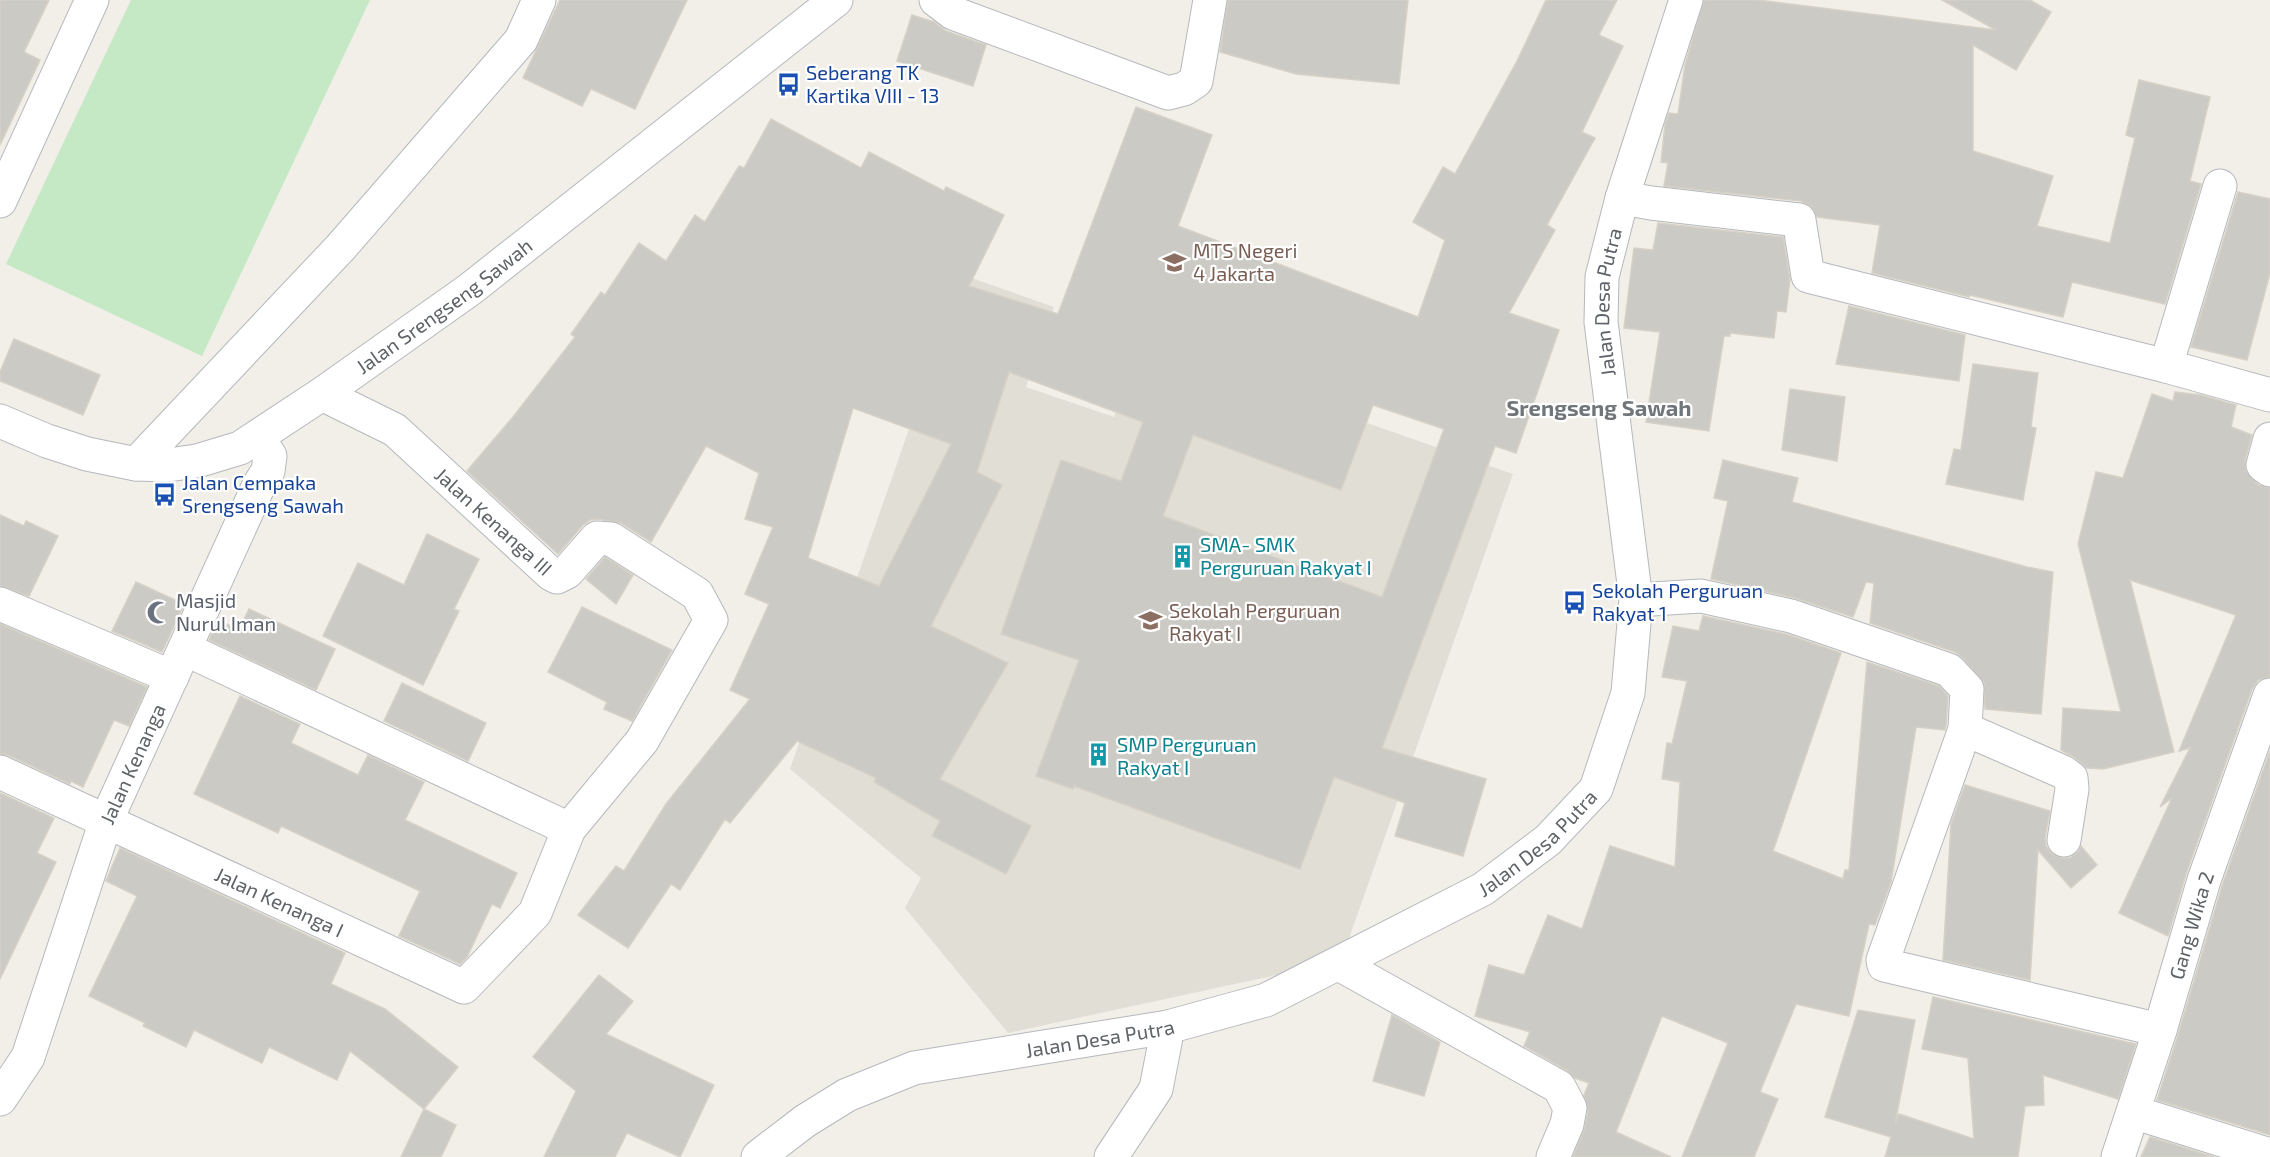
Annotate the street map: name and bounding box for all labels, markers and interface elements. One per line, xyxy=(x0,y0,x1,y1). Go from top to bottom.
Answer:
place label: Seberang TK Kartika VIII - 13 xyxy=(806,60,939,107)
bus stop icon: Seberang TK Kartika VIII - 13 xyxy=(775,71,801,97)
street label: Jalan Desa Putra xyxy=(1589,225,1626,378)
street label: Jalan Srengseng Sawah xyxy=(351,233,537,378)
place label: MTS Negeri 4 Jakarta xyxy=(1193,238,1297,285)
school or university icon: MTS Negeri 4 Jakarta xyxy=(1162,249,1188,275)
district label: Srengseng Sawah xyxy=(1506,394,1692,420)
street label: Jalan Kenanga III xyxy=(430,462,558,580)
place label: Jalan Cempaka Srengseng Sawah xyxy=(182,470,344,517)
bus stop icon: Jalan Cempaka Srengseng Sawah xyxy=(151,481,177,507)
place label: SMA- SMK Perguruan Rakyat I xyxy=(1200,532,1372,579)
building icon: SMA- SMK Perguruan Rakyat I xyxy=(1169,543,1195,569)
place label: Sekolah Perguruan Rakyat 1 xyxy=(1592,578,1763,625)
place label: Masjid Nurul Iman xyxy=(176,588,276,635)
bus stop icon: Sekolah Perguruan Rakyat 1 xyxy=(1561,589,1587,615)
place label: Sekolah Perguruan Rakyat I xyxy=(1169,598,1340,645)
mosque icon: Masjid Nurul Iman xyxy=(145,599,171,625)
school or university icon: Sekolah Perguruan Rakyat I xyxy=(1138,608,1164,634)
street label: Jalan Kenanga xyxy=(94,700,170,828)
place label: SMP Perguruan Rakyat I xyxy=(1117,732,1257,779)
building icon: SMP Perguruan Rakyat I xyxy=(1086,742,1112,768)
street label: Jalan Desa Putra xyxy=(1474,784,1601,901)
street label: Jalan Kenanga I xyxy=(211,861,348,942)
street label: Gang Wika 2 xyxy=(2164,868,2218,982)
street label: Jalan Desa Putra xyxy=(1024,1014,1177,1062)

